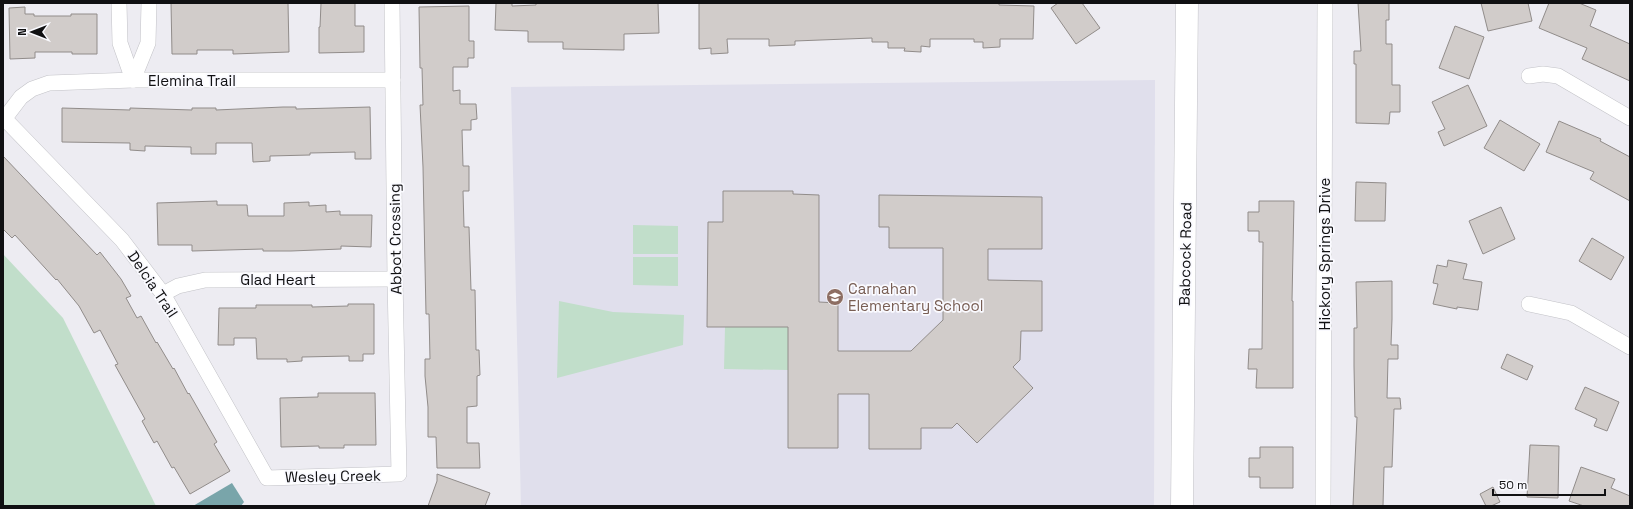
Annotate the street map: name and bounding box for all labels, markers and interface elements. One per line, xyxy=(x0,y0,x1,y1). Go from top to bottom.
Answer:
north arrow xyxy=(12,12,52,52)
text: N xyxy=(15,28,29,36)
street label: Elemina Trail xyxy=(148,71,236,90)
street label: Hickory Springs Drive xyxy=(1315,177,1334,330)
street label: Abbot Crossing xyxy=(385,183,405,295)
street label: Babcock Road xyxy=(1175,202,1195,306)
street label: Delcia Trail xyxy=(124,247,182,321)
street label: Glad Heart xyxy=(240,270,316,289)
place label: Carnahan Elementary School xyxy=(848,279,984,315)
school or university icon: Carnahan Elementary School xyxy=(825,287,845,307)
street label: Wesley Creek xyxy=(285,466,381,486)
scale bar xyxy=(1493,471,1605,497)
text: 50 m xyxy=(1499,477,1527,493)

